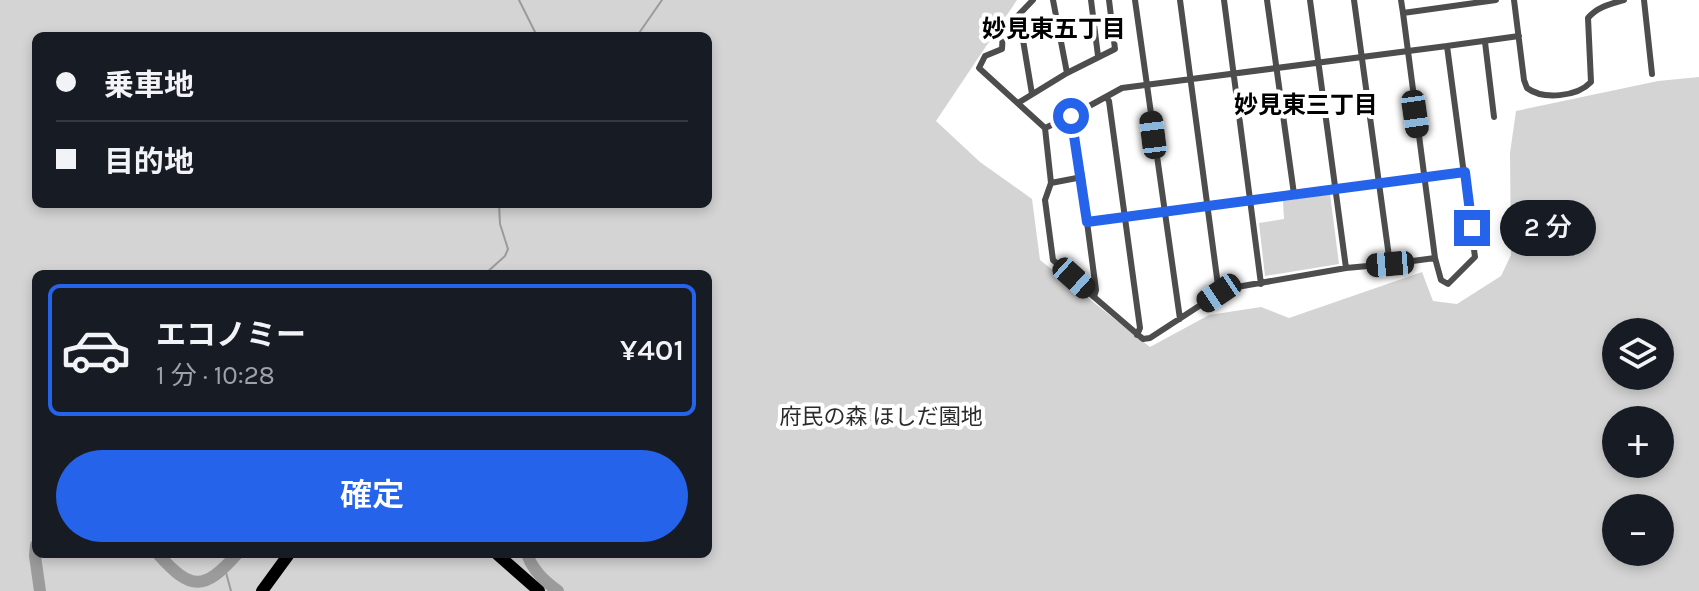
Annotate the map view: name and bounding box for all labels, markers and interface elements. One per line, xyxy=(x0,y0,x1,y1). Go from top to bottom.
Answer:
district label: 妙見東五丁目 xyxy=(982,15,1126,43)
text: 乗車地 xyxy=(104,67,194,103)
car xyxy=(1400,89,1430,139)
district label: 妙見東三丁目 xyxy=(1234,91,1378,119)
route start xyxy=(1053,98,1089,134)
car xyxy=(1138,110,1168,160)
text: 目的地 xyxy=(104,144,194,180)
callout: 2 分 xyxy=(1500,200,1596,256)
route end xyxy=(1454,210,1490,246)
text: 2 分 xyxy=(1524,212,1572,243)
car xyxy=(1365,250,1415,278)
car xyxy=(1048,253,1100,303)
car xyxy=(1192,270,1246,316)
icon: car xyxy=(60,314,132,386)
text: エコノミー xyxy=(156,317,306,353)
map controls xyxy=(1602,318,1674,566)
button: layers xyxy=(1602,318,1674,390)
text: ¥401 xyxy=(620,332,684,368)
text: 1 分 · 10:28 xyxy=(156,360,275,391)
park label: 府民の森 ほしだ園地 xyxy=(779,404,983,430)
button: + xyxy=(1602,406,1674,478)
button: 確定 xyxy=(56,450,688,542)
button: − xyxy=(1602,494,1674,566)

